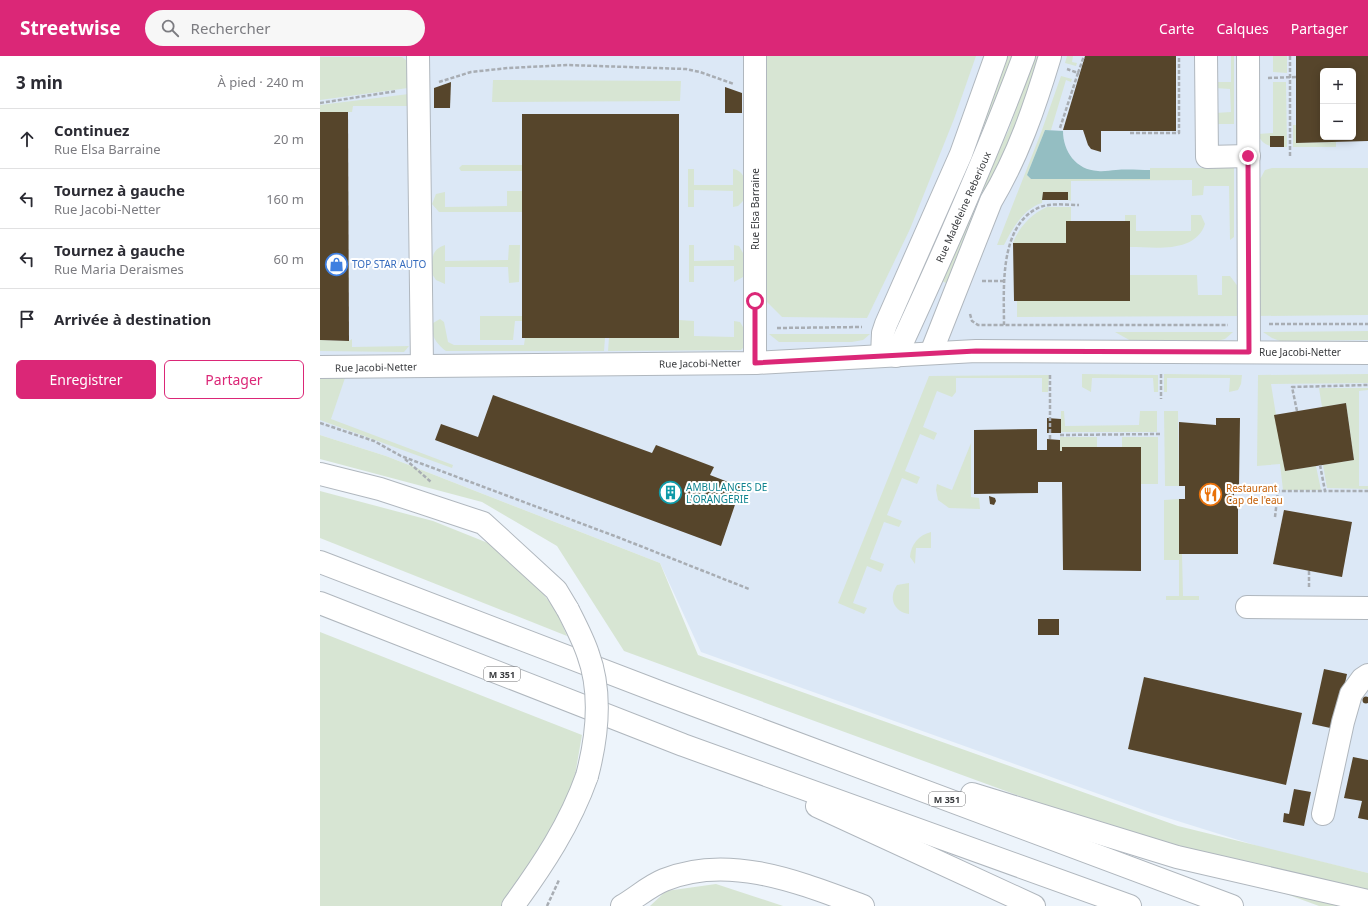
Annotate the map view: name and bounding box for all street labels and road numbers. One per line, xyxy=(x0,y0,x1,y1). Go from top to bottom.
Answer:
street label: Rue Madeleine Reberioux xyxy=(932,149,994,265)
street label: Rue Elsa Barraine xyxy=(748,168,762,250)
street label: Rue Jacobi-Netter xyxy=(1259,345,1341,359)
street label: Rue Jacobi-Netter xyxy=(659,355,741,371)
street label: Rue Jacobi-Netter xyxy=(335,359,417,375)
road number: M 351 xyxy=(484,667,520,681)
road number: M 351 xyxy=(929,792,965,806)

